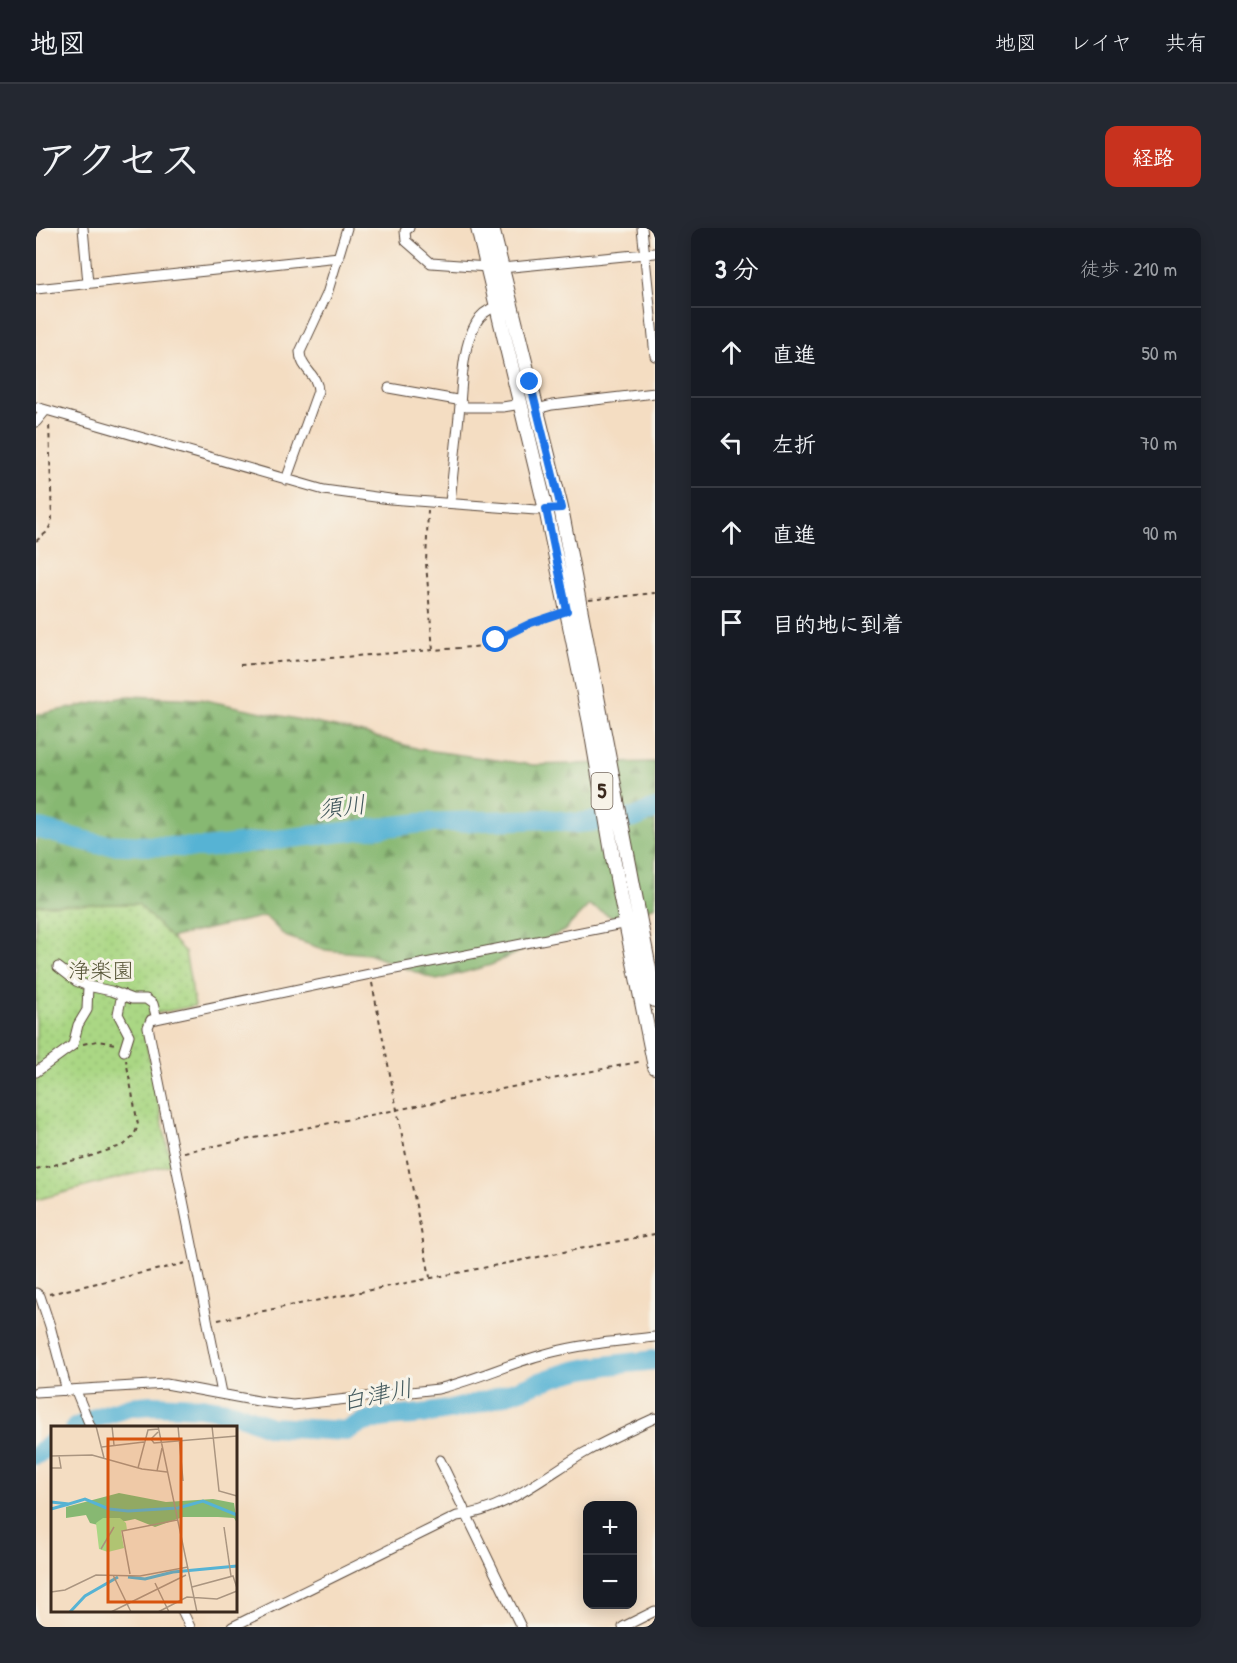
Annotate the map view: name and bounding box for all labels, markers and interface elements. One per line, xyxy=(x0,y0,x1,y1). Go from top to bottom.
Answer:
text: 地図 xyxy=(30,24,86,62)
text: 地図 xyxy=(995,28,1037,57)
text: レイヤ xyxy=(1070,28,1132,57)
text: 共有 xyxy=(1165,28,1207,57)
button: 経路 xyxy=(1105,126,1201,187)
text: アクセス xyxy=(36,130,201,187)
text: 3 分 xyxy=(715,251,759,286)
text: 徒歩 · 210 m xyxy=(1080,255,1177,282)
icon: ahead xyxy=(715,336,748,369)
text: 直進 xyxy=(772,339,816,369)
text: 50 m xyxy=(1141,339,1177,366)
route end xyxy=(516,368,542,394)
icon: left xyxy=(715,426,748,459)
text: 左折 xyxy=(772,429,816,459)
text: 70 m xyxy=(1140,429,1177,456)
icon: ahead xyxy=(715,516,748,549)
text: 直進 xyxy=(772,519,816,549)
text: 90 m xyxy=(1143,519,1177,546)
icon: arrive xyxy=(715,606,748,639)
text: 目的地に到着 xyxy=(772,609,904,639)
route start xyxy=(482,626,508,652)
road number: 5 xyxy=(592,773,612,809)
water label: 須川 xyxy=(316,787,368,825)
park label: 浄楽園 xyxy=(68,955,134,985)
water label: 白津川 xyxy=(338,1371,415,1417)
inset map xyxy=(51,1426,237,1612)
map controls xyxy=(583,1501,637,1609)
button: + xyxy=(583,1501,637,1555)
button: − xyxy=(583,1555,637,1609)

